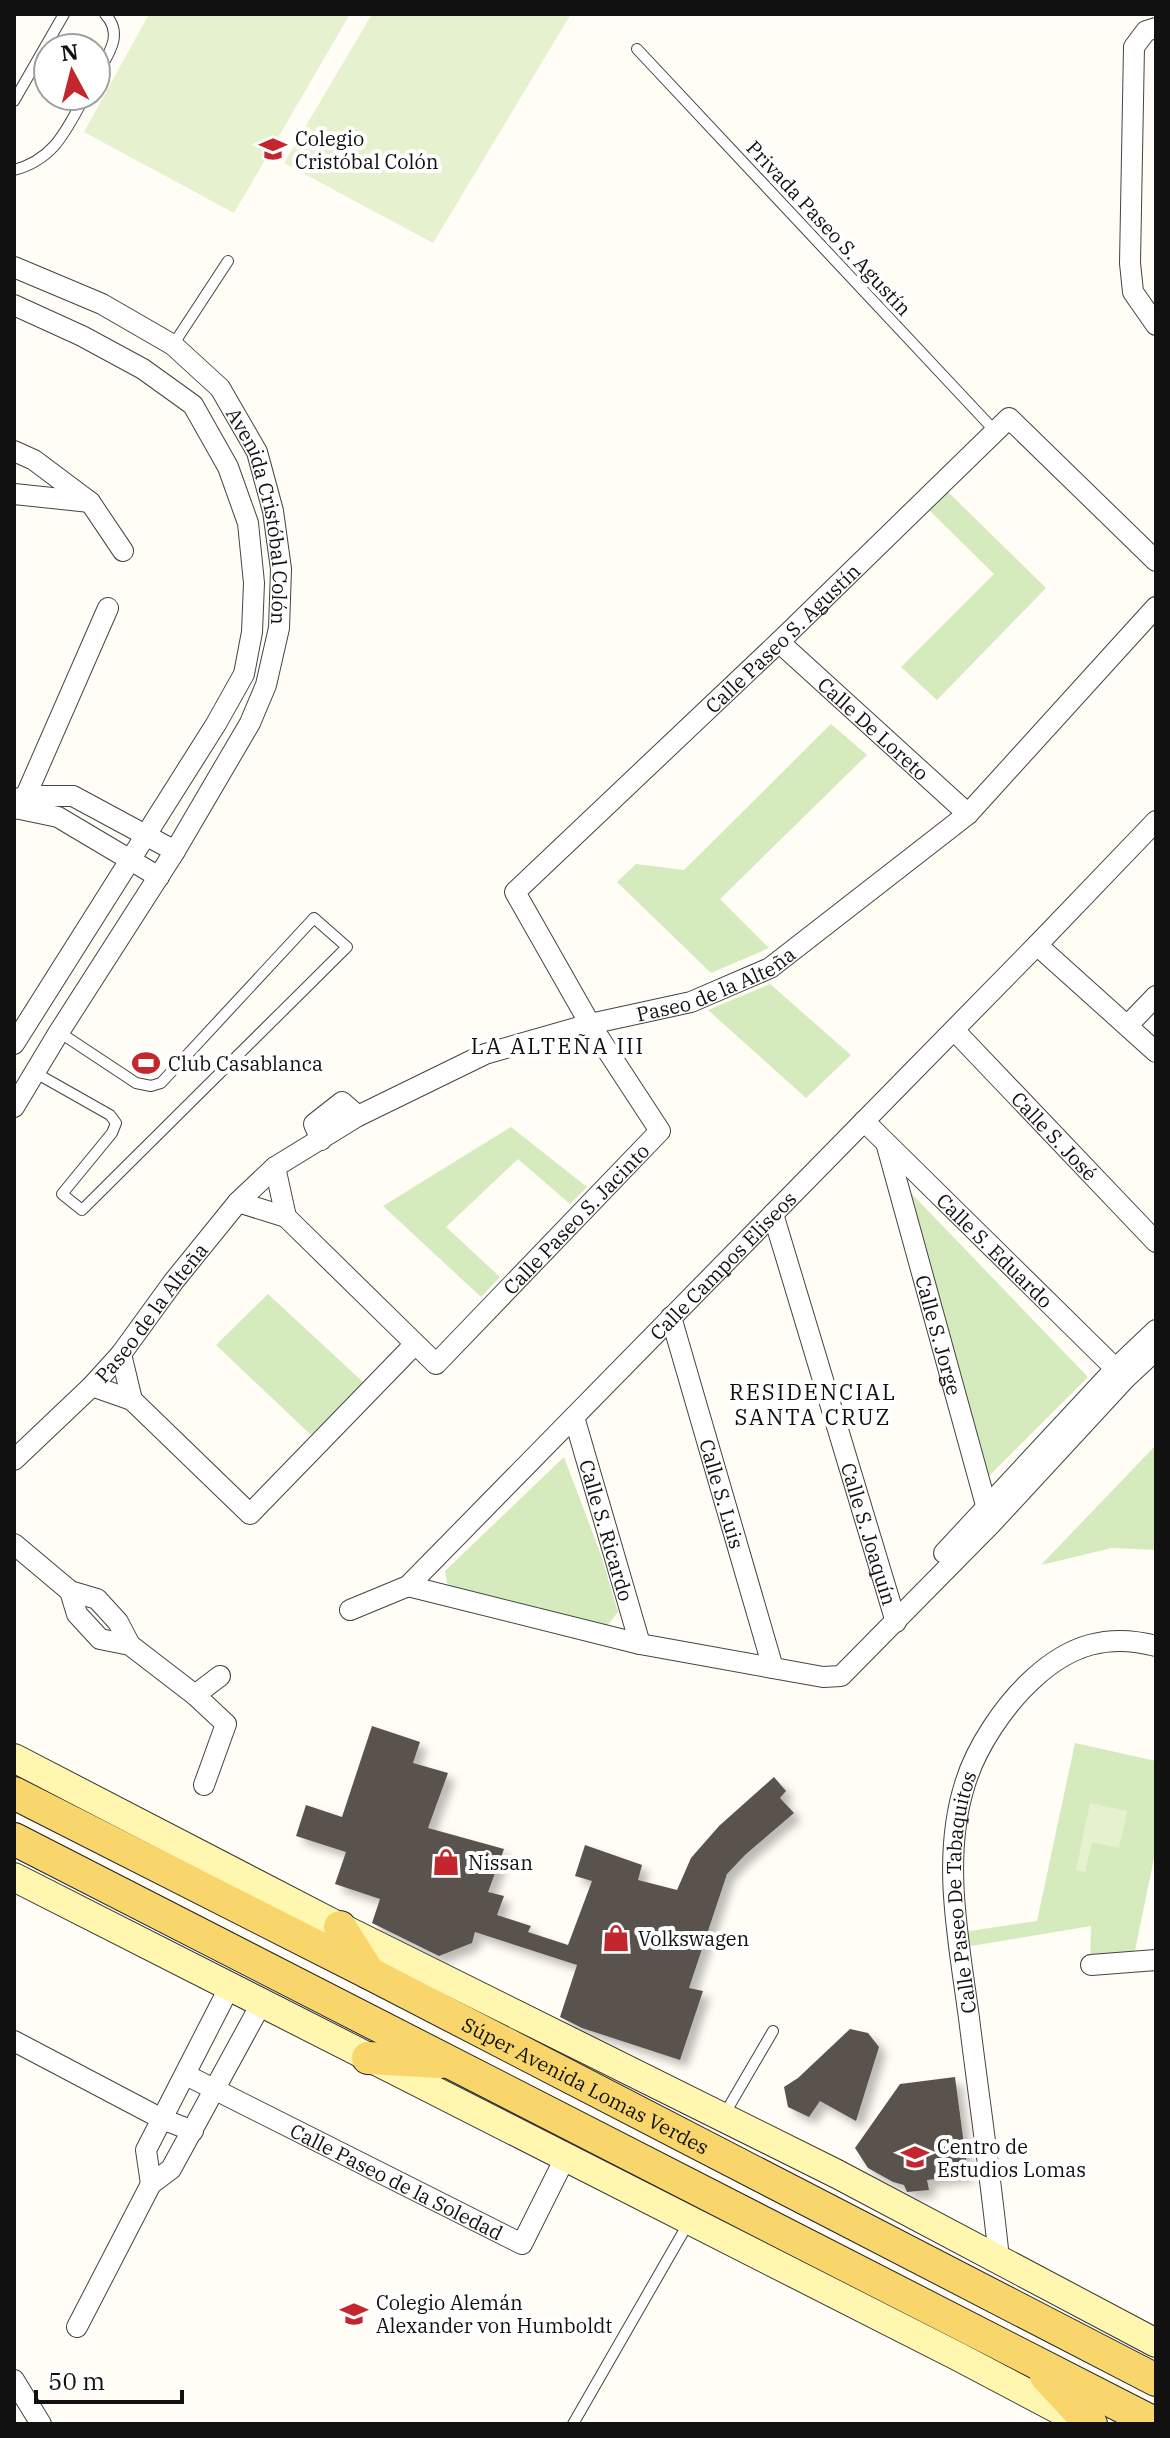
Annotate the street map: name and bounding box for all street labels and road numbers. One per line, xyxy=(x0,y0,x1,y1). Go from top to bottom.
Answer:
street label: Privada Paseo S. Agustín xyxy=(741,134,918,322)
street label: Avenida Cristóbal Colón xyxy=(221,402,295,625)
street label: Calle Paseo S. Agustín xyxy=(699,557,866,719)
street label: Calle De Loreto xyxy=(812,670,935,786)
street label: Paseo de la Alteña xyxy=(634,940,800,1027)
street label: Calle S. José xyxy=(1006,1085,1104,1186)
street label: Calle Paseo S. Jacinto xyxy=(497,1137,655,1300)
street label: Calle Campos Eliseos xyxy=(643,1185,802,1346)
street label: Calle S. Eduardo xyxy=(931,1187,1059,1313)
street label: Paseo de la Alteña xyxy=(88,1237,213,1388)
street label: Calle S. Jorge xyxy=(910,1272,969,1398)
street label: Calle S. Luis xyxy=(694,1436,751,1552)
street label: Calle S. Ricardo xyxy=(574,1456,640,1604)
street label: Calle S. Joaquín xyxy=(835,1459,904,1609)
street label: Calle Paseo De Tabaquitos xyxy=(940,1767,982,2015)
street label: Súper Avenida Lomas Verdes xyxy=(458,2010,714,2160)
street label: Calle Paseo de la Soledad xyxy=(286,2116,508,2246)

